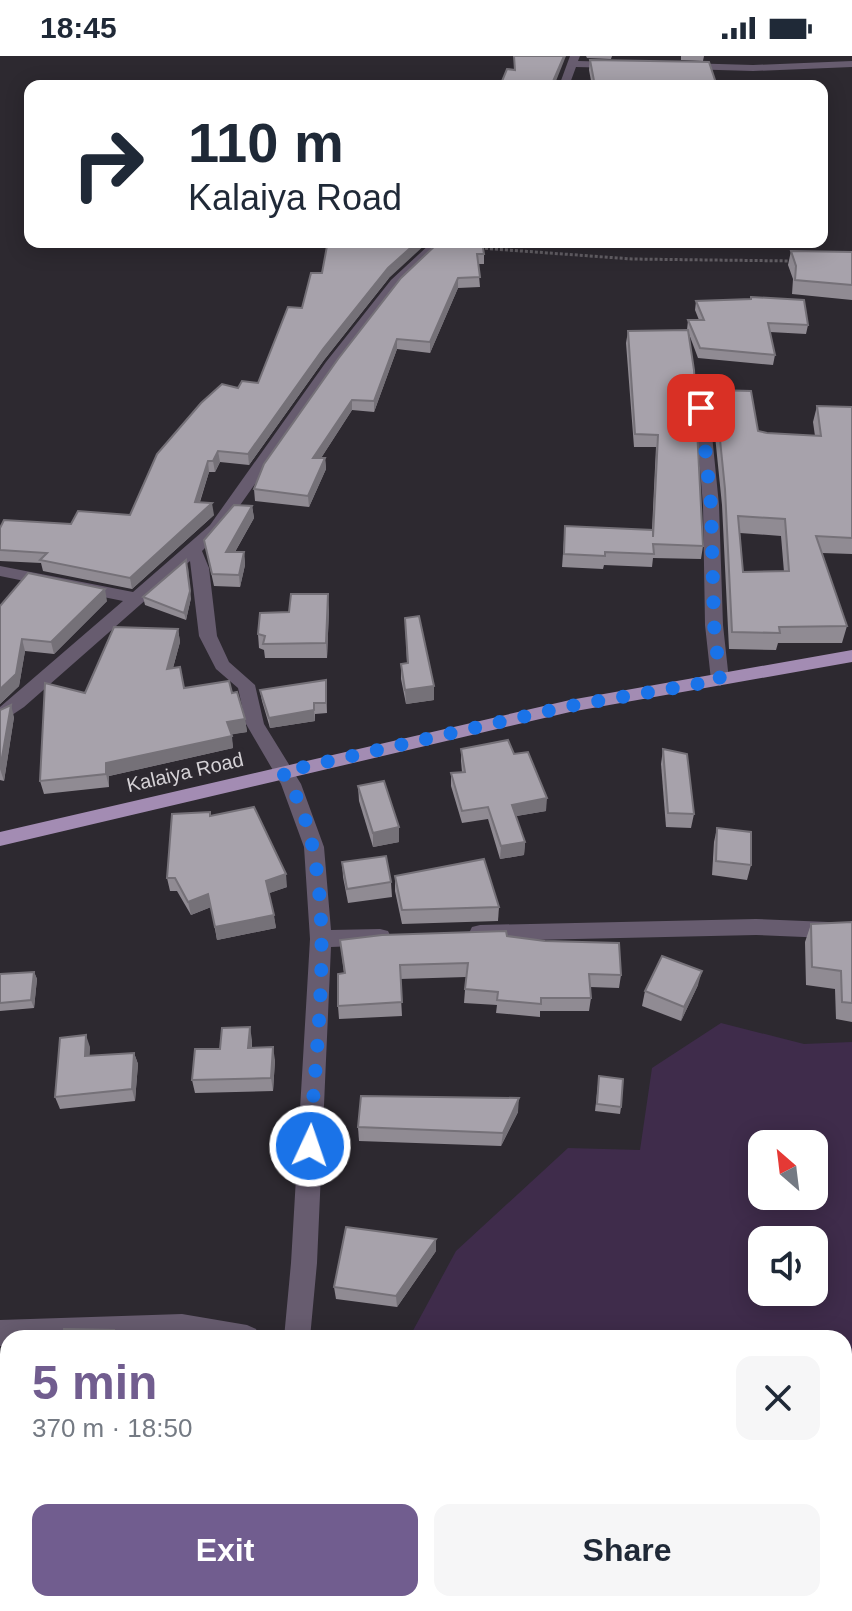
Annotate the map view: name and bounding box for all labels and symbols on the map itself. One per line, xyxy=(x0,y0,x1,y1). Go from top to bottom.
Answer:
pin xyxy=(667,374,735,442)
street label: Kalaiya Road xyxy=(125,748,245,796)
position arrow xyxy=(268,1104,352,1188)
north arrow xyxy=(748,1130,828,1210)

